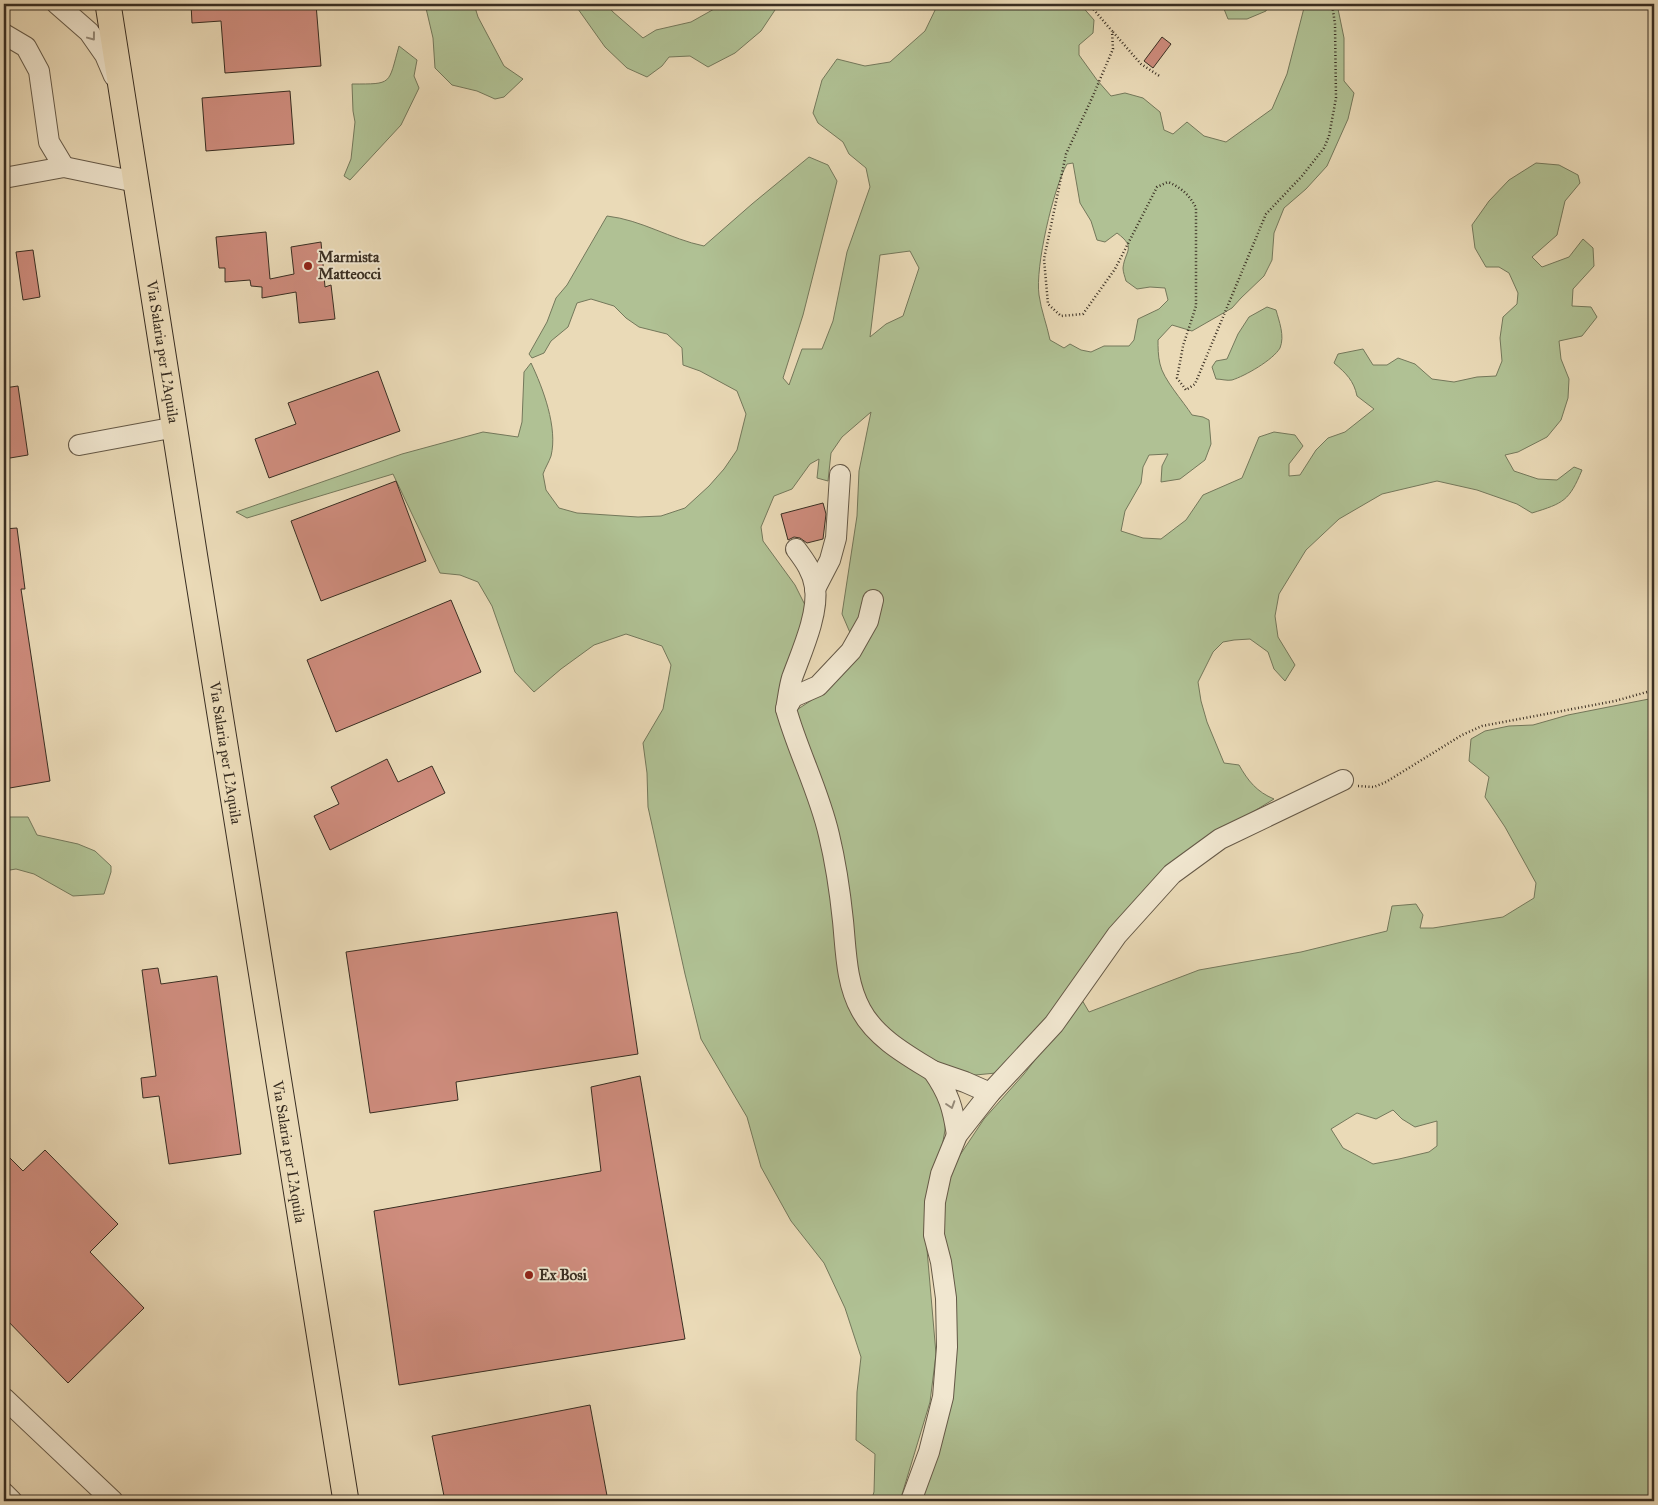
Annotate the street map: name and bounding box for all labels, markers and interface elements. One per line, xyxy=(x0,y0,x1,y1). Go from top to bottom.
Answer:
one-way arrow xyxy=(87,31,95,40)
place label: Marmista Matteocci xyxy=(318,248,382,283)
marker: Marmista Matteocci xyxy=(302,260,314,272)
street label: Via Salaria per L'Aquila xyxy=(142,278,183,425)
street label: Via Salaria per L'Aquila xyxy=(205,679,246,826)
street label: Via Salaria per L'Aquila xyxy=(268,1078,309,1225)
one-way arrow xyxy=(945,1101,955,1109)
place label: Ex Bosi xyxy=(539,1266,588,1284)
marker: Ex Bosi xyxy=(523,1269,535,1281)

